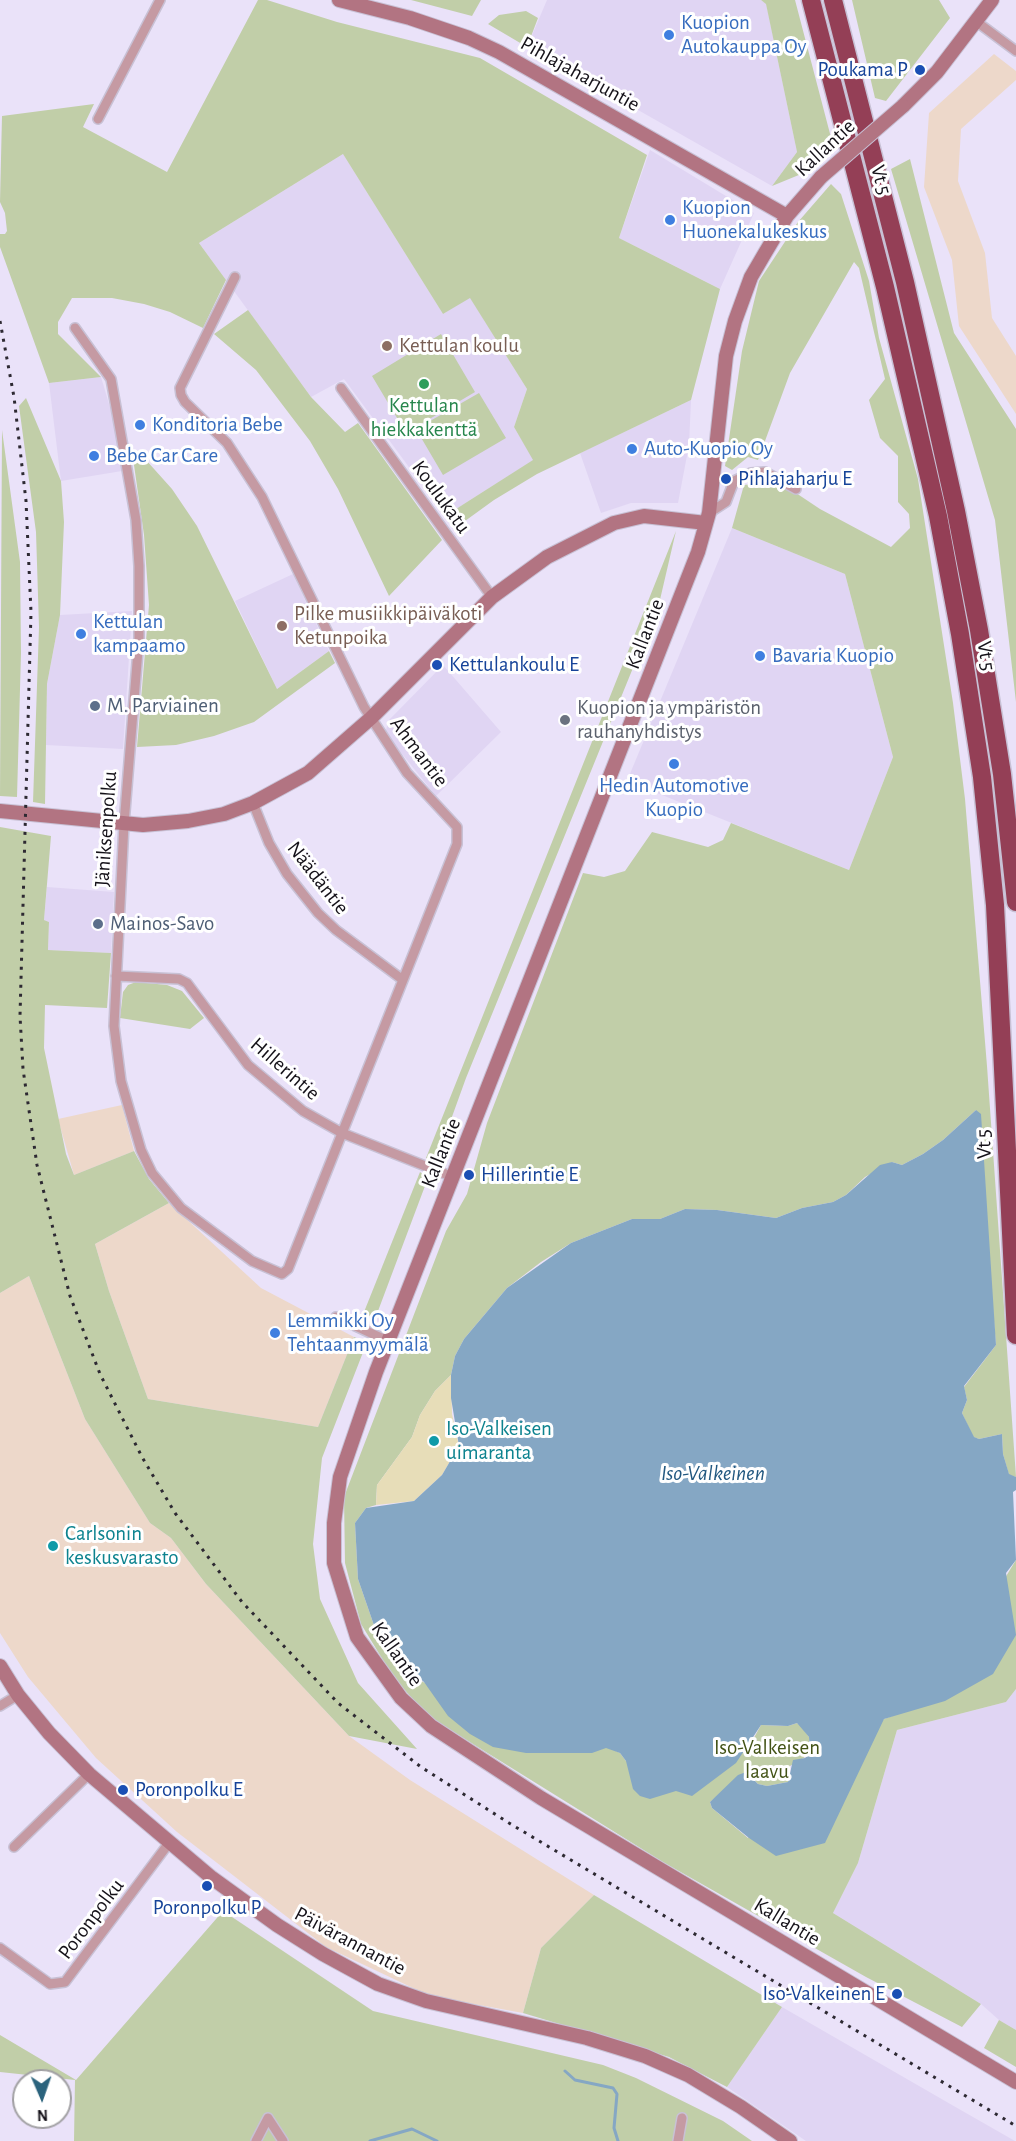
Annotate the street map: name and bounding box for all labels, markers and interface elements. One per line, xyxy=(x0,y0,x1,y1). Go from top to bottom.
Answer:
place label: Kuopion Autokauppa Oy xyxy=(681,10,807,60)
marker: Kuopion Autokauppa Oy xyxy=(662,28,676,42)
street label: Pihlajaharjuntie xyxy=(516,31,644,117)
place label: Poukama P xyxy=(817,57,908,83)
marker: Poukama P xyxy=(913,63,927,77)
street label: Kallantie xyxy=(790,114,860,182)
street label: Vt 5 xyxy=(865,162,897,198)
place label: Kuopion Huonekalukeskus xyxy=(682,195,827,245)
marker: Kuopion Huonekalukeskus xyxy=(663,213,677,227)
place label: Kettulan koulu xyxy=(399,333,519,359)
marker: Kettulan koulu xyxy=(380,339,394,353)
marker: Kettulan hiekkakenttä xyxy=(417,377,431,391)
place label: Kettulan hiekkakenttä xyxy=(371,393,477,443)
place label: Konditoria Bebe xyxy=(152,412,283,438)
marker: Konditoria Bebe xyxy=(133,418,147,432)
place label: Auto-Kuopio Oy xyxy=(644,436,773,462)
marker: Auto-Kuopio Oy xyxy=(625,442,639,456)
place label: Bebe Car Care xyxy=(106,443,218,469)
marker: Bebe Car Care xyxy=(87,449,101,463)
street label: Koulukatu xyxy=(406,456,476,538)
place label: Pihlajaharju E xyxy=(738,466,852,492)
marker: Pihlajaharju E xyxy=(719,472,733,486)
street label: Kallantie xyxy=(620,595,670,673)
place label: Pilke musiikkipäiväkoti Ketunpoika xyxy=(294,601,482,651)
place label: Kettulan kampaamo xyxy=(93,609,185,659)
marker: Pilke musiikkipäiväkoti Ketunpoika xyxy=(275,619,289,633)
marker: Kettulan kampaamo xyxy=(74,627,88,641)
street label: Vt 5 xyxy=(971,639,1001,673)
place label: Bavaria Kuopio xyxy=(772,643,894,669)
marker: Bavaria Kuopio xyxy=(753,649,767,663)
place label: Kettulankoulu E xyxy=(449,652,579,678)
marker: Kettulankoulu E xyxy=(430,658,444,672)
place label: M. Parviainen xyxy=(107,693,219,719)
place label: Kuopion ja ympäristön rauhanyhdistys xyxy=(577,695,761,745)
marker: M. Parviainen xyxy=(88,699,102,713)
street label: Ahmantie xyxy=(384,712,454,792)
marker: Kuopion ja ympäristön rauhanyhdistys xyxy=(558,713,572,727)
marker: Hedin Automotive Kuopio xyxy=(667,757,681,771)
street label: Jäniksenpolku xyxy=(89,770,123,888)
place label: Hedin Automotive Kuopio xyxy=(599,773,749,823)
street label: Näädäntie xyxy=(282,836,354,920)
place label: Mainos-Savo xyxy=(110,911,214,937)
marker: Mainos-Savo xyxy=(91,917,105,931)
street label: Hillerintie xyxy=(245,1032,325,1106)
street label: Kallantie xyxy=(416,1114,466,1192)
street label: Vt 5 xyxy=(971,1129,997,1159)
place label: Hillerintie E xyxy=(481,1162,578,1188)
marker: Hillerintie E xyxy=(462,1168,476,1182)
place label: Lemmikki Oy Tehtaanmyymälä xyxy=(287,1308,429,1358)
marker: Lemmikki Oy Tehtaanmyymälä xyxy=(268,1326,282,1340)
place label: Iso-Valkeisen uimaranta xyxy=(446,1416,552,1466)
marker: Iso-Valkeisen uimaranta xyxy=(427,1434,441,1448)
water label: Iso-Valkeinen xyxy=(661,1460,765,1486)
place label: Carlsonin keskusvarasto xyxy=(65,1521,179,1571)
marker: Carlsonin keskusvarasto xyxy=(46,1539,60,1553)
street label: Kallantie xyxy=(366,1617,428,1691)
park label: Iso-Valkeisen laavu xyxy=(714,1735,820,1785)
place label: Poronpolku E xyxy=(135,1777,243,1803)
marker: Poronpolku E xyxy=(116,1783,130,1797)
street label: Poronpolku xyxy=(53,1874,129,1964)
marker: Poronpolku P xyxy=(200,1879,214,1893)
street label: Kallantie xyxy=(749,1892,825,1952)
place label: Poronpolku P xyxy=(153,1895,261,1921)
street label: Päivärannantie xyxy=(290,1901,410,1981)
place label: Iso-Valkeinen E xyxy=(762,1981,885,2007)
marker: Iso-Valkeinen E xyxy=(890,1987,904,2001)
north arrow xyxy=(12,2069,72,2129)
text: N xyxy=(37,2107,48,2123)

